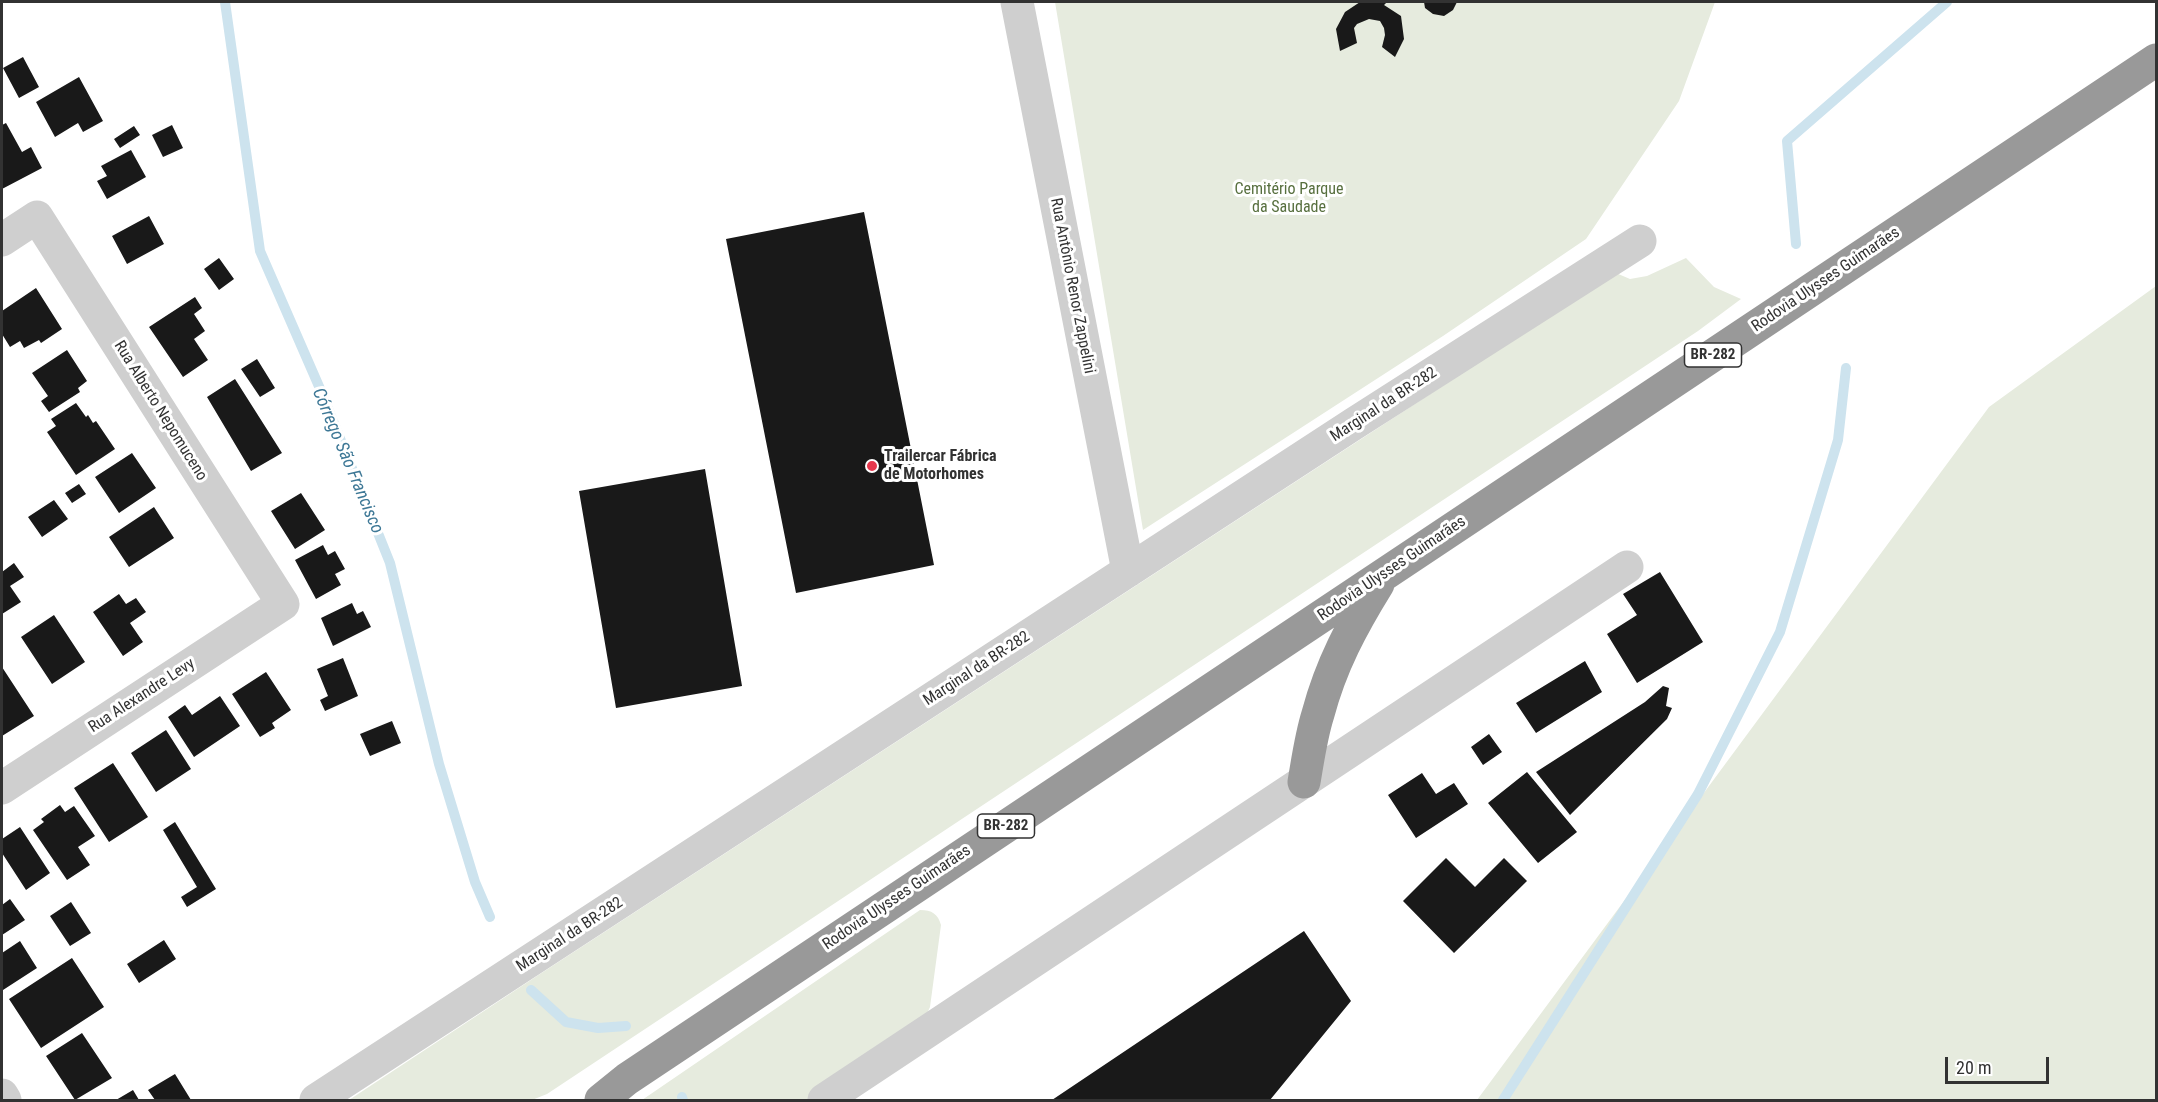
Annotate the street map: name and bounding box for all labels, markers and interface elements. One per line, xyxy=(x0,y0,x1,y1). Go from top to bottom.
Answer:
park label: Cemitério Parque da Saudade xyxy=(1234,180,1344,218)
street label: Rua Antônio Renor Zappelini xyxy=(1046,196,1098,376)
street label: Rodovia Ulysses Guimarães xyxy=(1748,223,1904,337)
street label: Rua Alberto Nepomuceno xyxy=(109,338,211,484)
road number: BR-282 xyxy=(1684,343,1742,367)
street label: Marginal da BR-282 xyxy=(1327,363,1441,447)
water label: Córrego São Francisco xyxy=(307,385,387,537)
place label: Trailercar Fábrica de Motorhomes xyxy=(884,447,997,485)
marker: Trailercar Fábrica de Motorhomes xyxy=(865,459,879,473)
street label: Rodovia Ulysses Guimarães xyxy=(1314,512,1470,626)
street label: Marginal da BR-282 xyxy=(920,627,1034,711)
street label: Rua Alexandre Levy xyxy=(85,655,199,737)
road number: BR-282 xyxy=(978,814,1034,838)
street label: Rodovia Ulysses Guimarães xyxy=(819,841,975,955)
street label: Marginal da BR-282 xyxy=(513,893,627,977)
scale bar xyxy=(1948,1045,2052,1083)
text: 20 m xyxy=(1956,1057,1991,1078)

